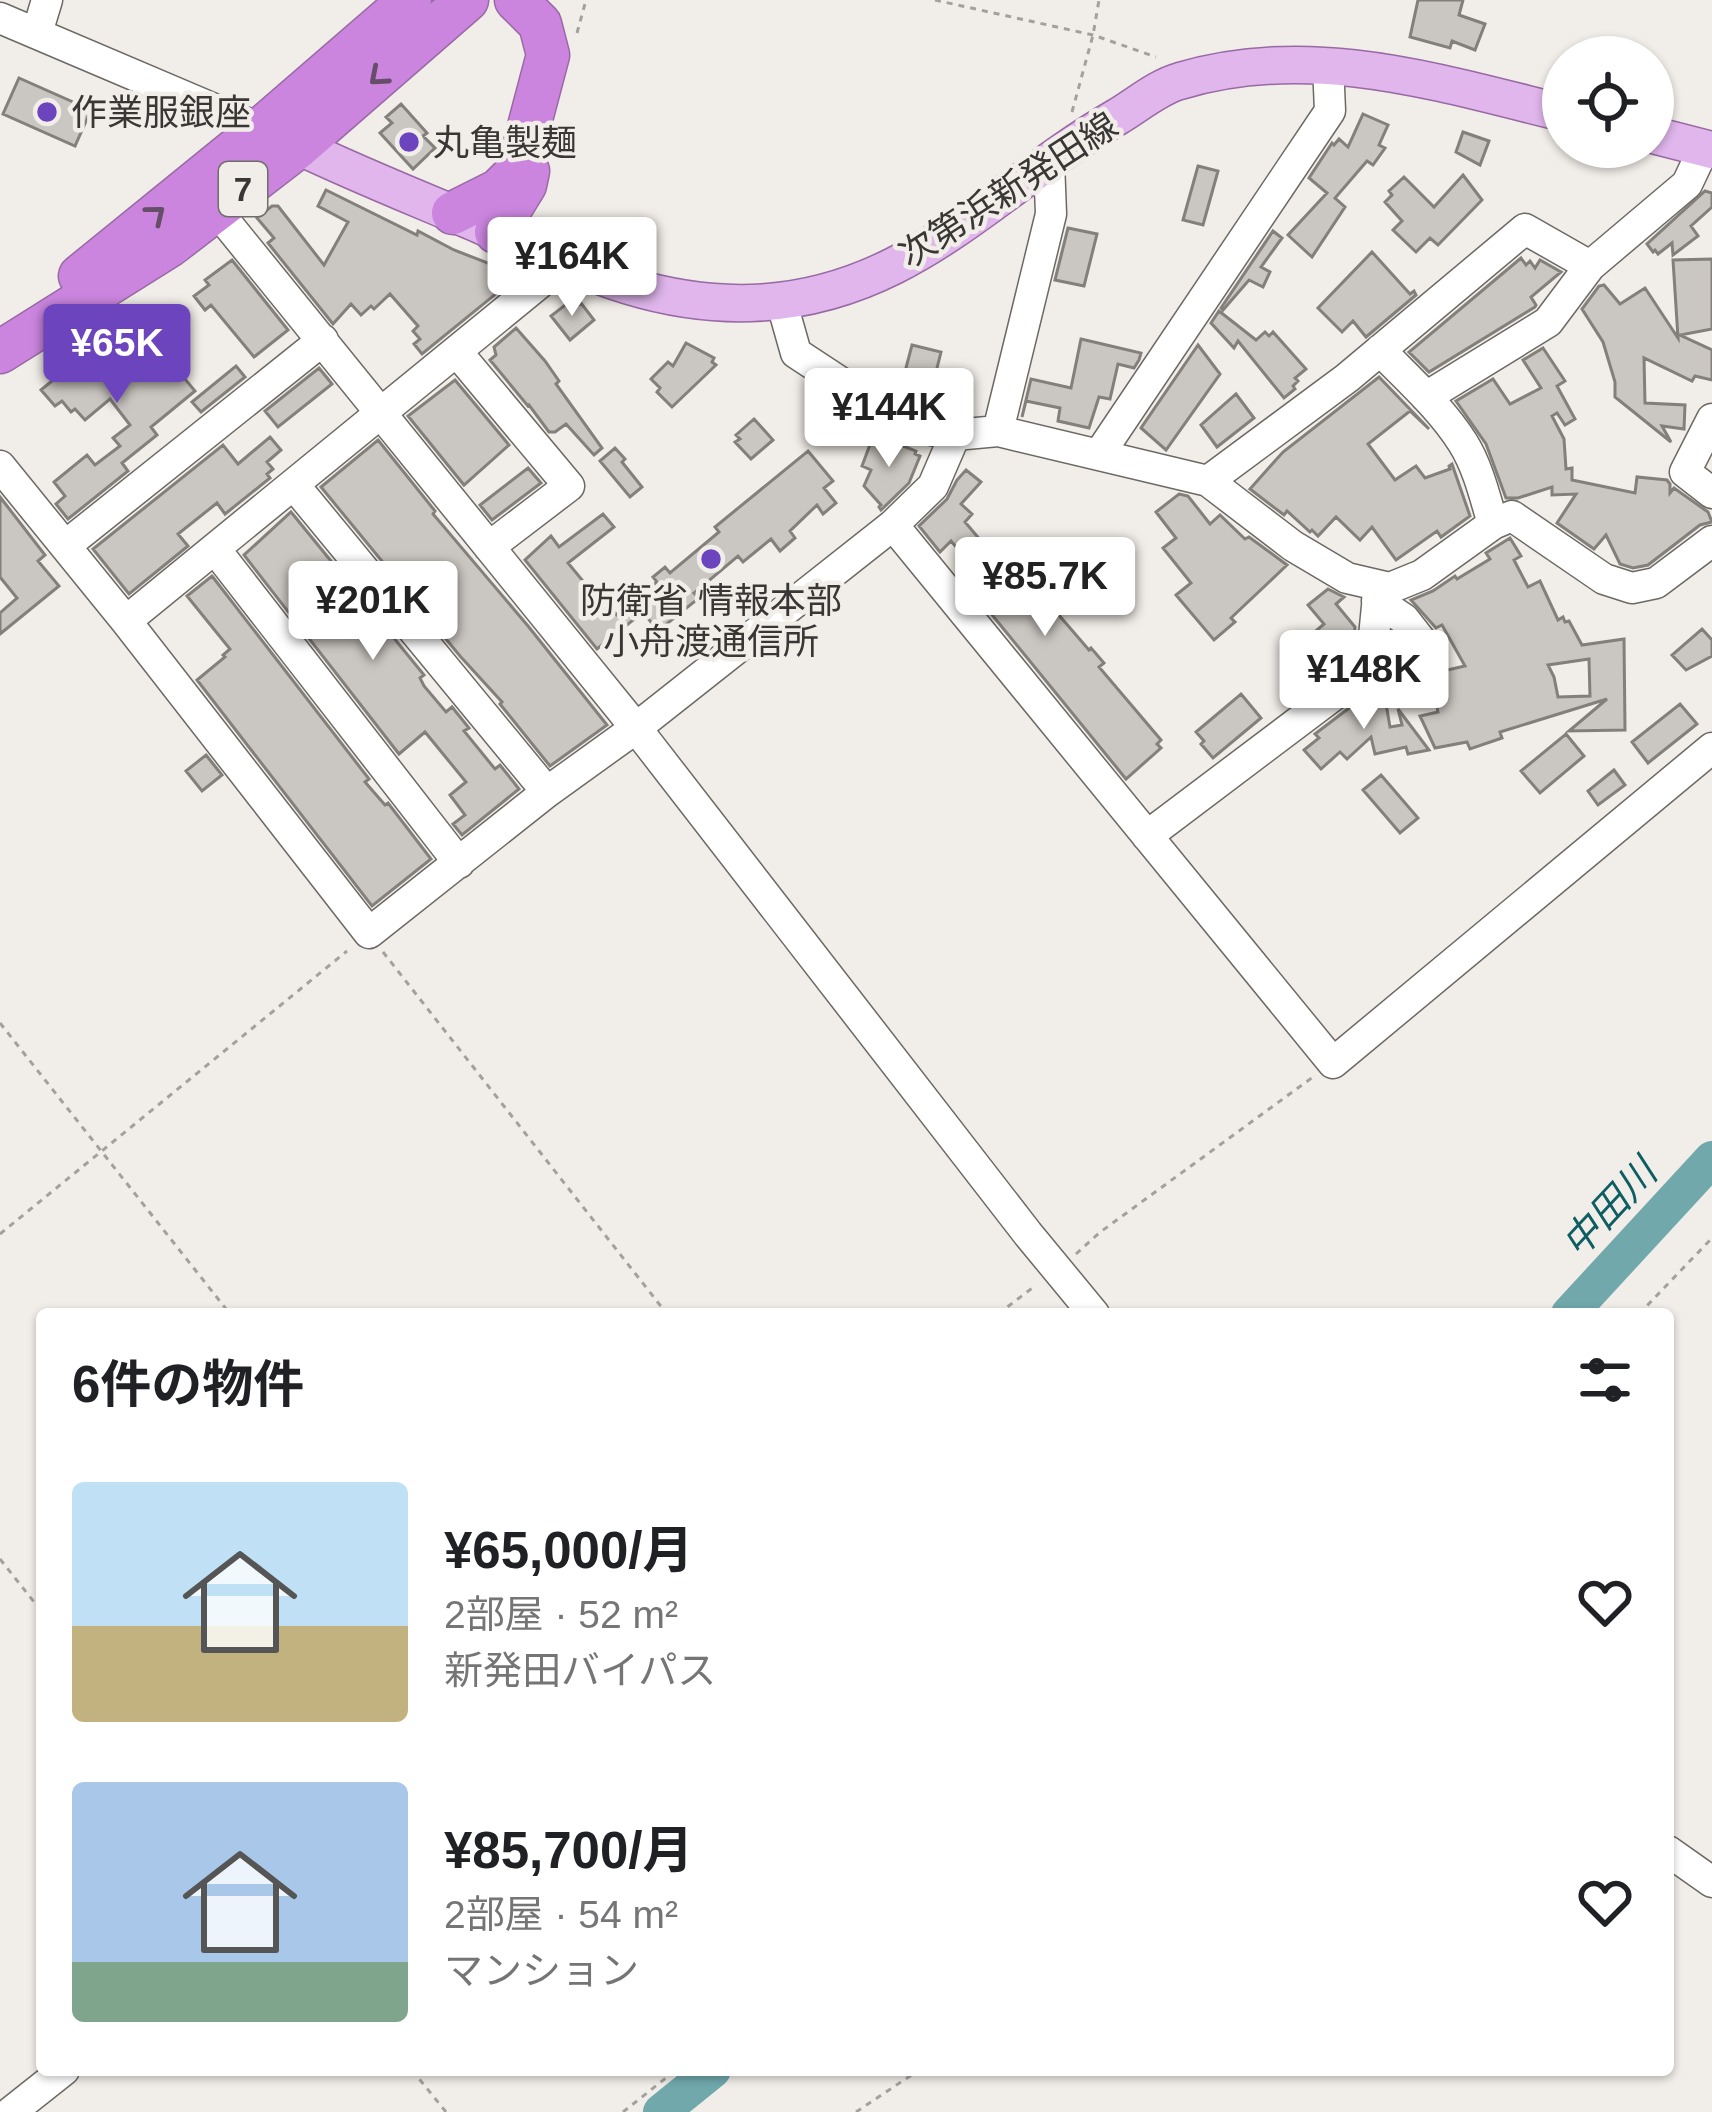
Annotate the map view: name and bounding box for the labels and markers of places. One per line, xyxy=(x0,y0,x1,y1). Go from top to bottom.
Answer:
place label: 作業服銀座 xyxy=(71,92,251,133)
marker: 作業服銀座 xyxy=(34,99,60,125)
place label: 丸亀製麺 xyxy=(433,122,577,163)
marker: 丸亀製麺 xyxy=(396,129,422,155)
pin: ¥164K xyxy=(488,217,656,319)
pin: ¥65K xyxy=(46,304,188,406)
pin: ¥144K xyxy=(805,368,973,470)
pin: ¥85.7K xyxy=(947,537,1143,639)
marker: 防衛省 情報本部 小舟渡通信所 xyxy=(698,546,724,572)
pin: ¥201K xyxy=(289,561,457,663)
place label: 防衛省 情報本部 小舟渡通信所 xyxy=(580,580,842,662)
pin: ¥148K xyxy=(1280,630,1448,732)

